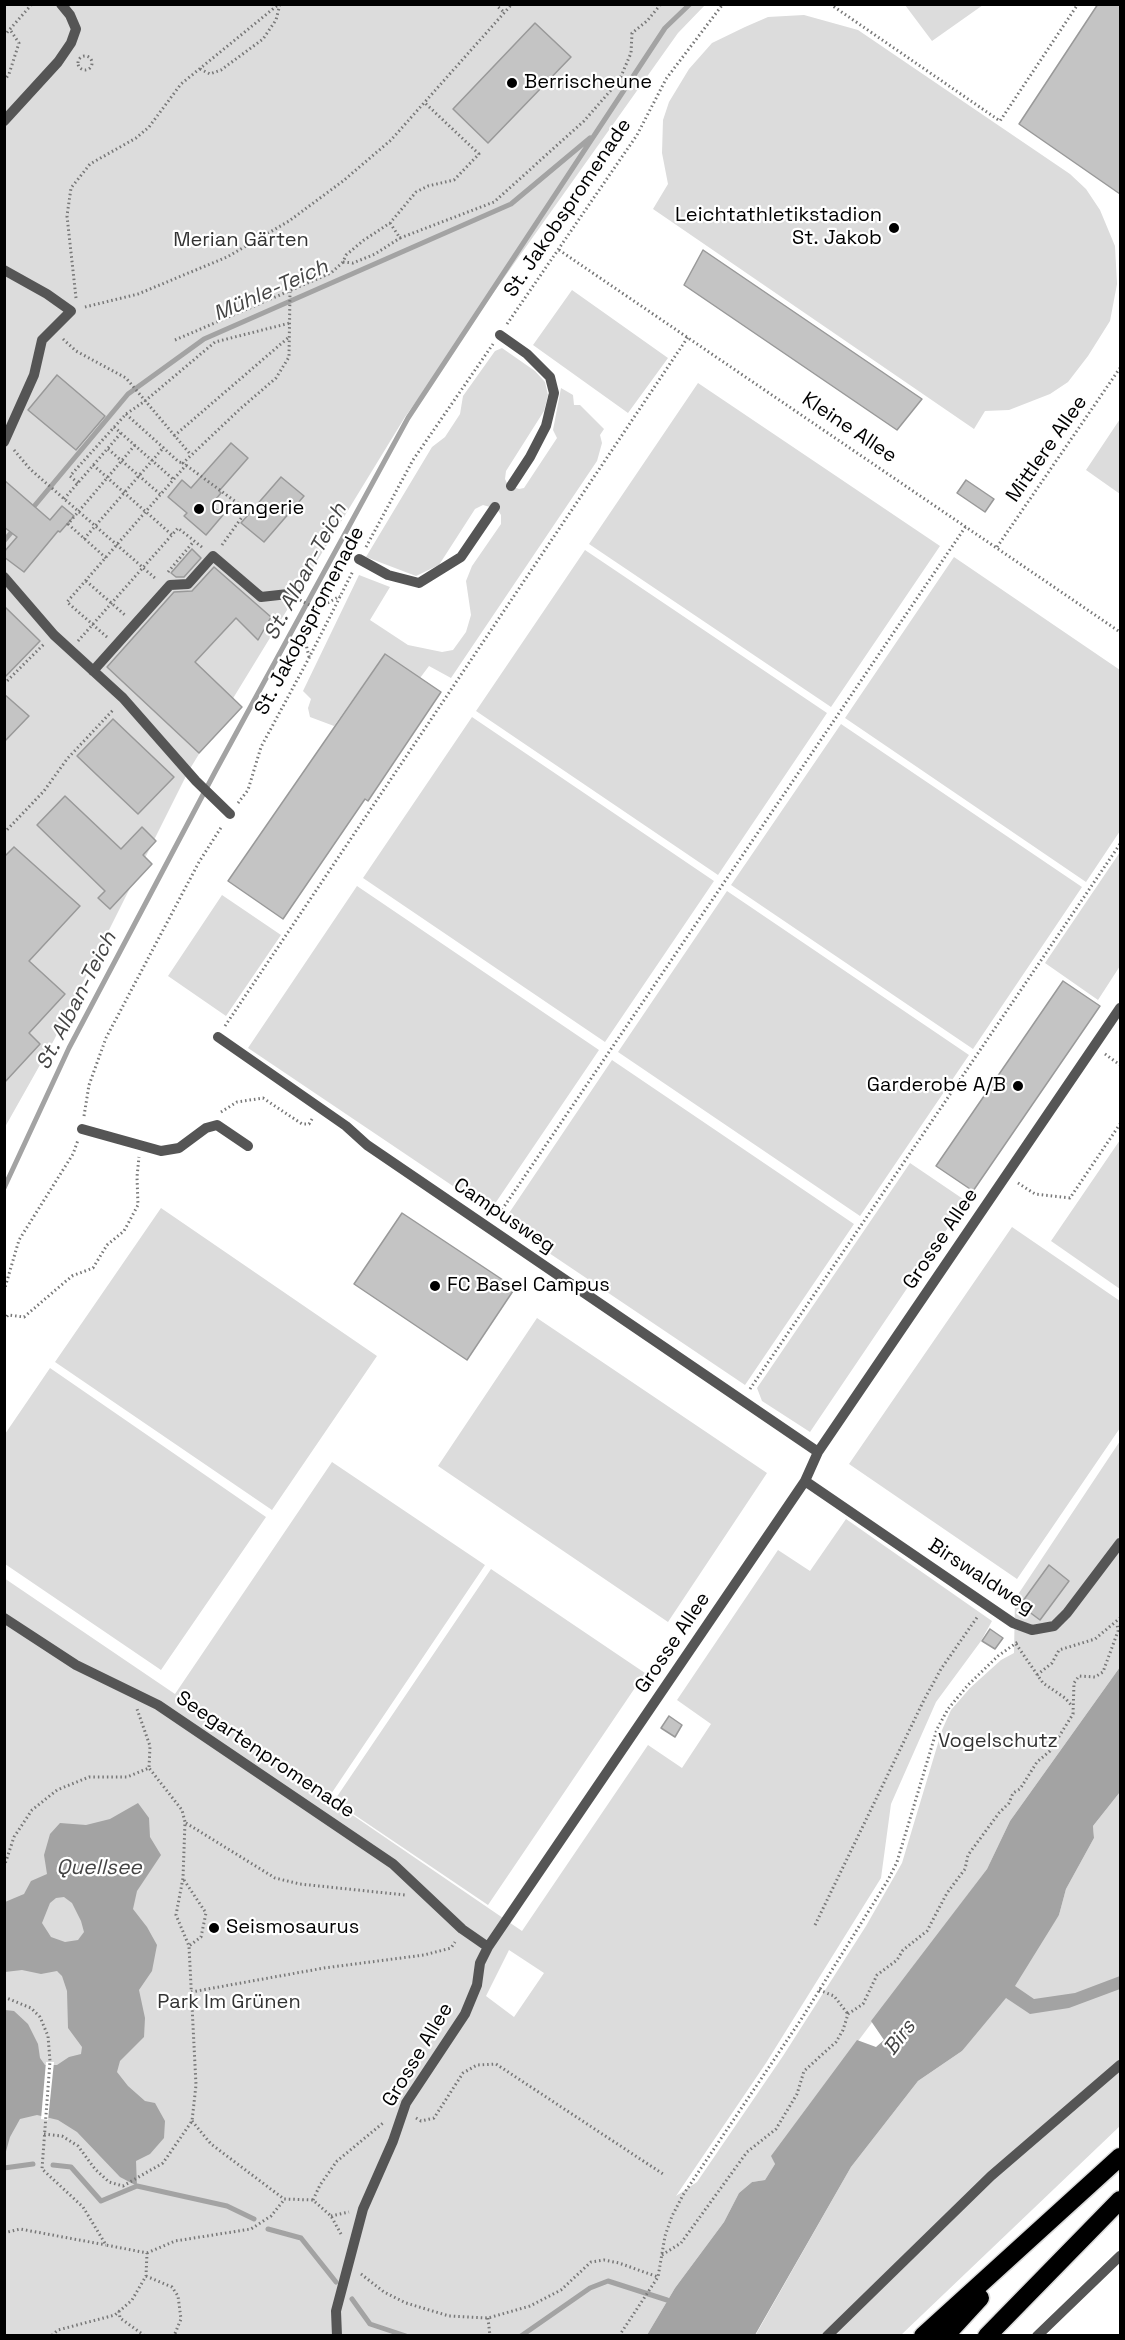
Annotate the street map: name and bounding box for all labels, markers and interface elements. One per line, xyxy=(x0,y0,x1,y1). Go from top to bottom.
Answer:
place label: Berrischeune xyxy=(524,71,652,95)
marker: Berrischeune xyxy=(505,76,519,90)
street label: St. Jakobspromenade xyxy=(499,114,637,302)
place label: Leichtathletikstadion St. Jakob xyxy=(675,204,882,251)
marker: Leichtathletikstadion St. Jakob xyxy=(887,221,901,235)
park label: Merian Gärten xyxy=(173,229,309,253)
water label: Mühle-Teich xyxy=(210,255,332,327)
street label: Kleine Allee xyxy=(797,388,901,468)
street label: Mittlere Allee xyxy=(1001,391,1093,507)
place label: Orangerie xyxy=(211,497,304,521)
water label: St. Alban-Teich xyxy=(259,499,353,645)
marker: Orangerie xyxy=(192,502,206,516)
street label: St. Jakobspromenade xyxy=(250,523,370,719)
water label: St. Alban-Teich xyxy=(31,928,123,1074)
place label: Garderobe A/B xyxy=(867,1074,1006,1098)
marker: Garderobe A/B xyxy=(1011,1079,1025,1093)
street label: Campusweg xyxy=(449,1173,559,1259)
street label: Grosse Allee xyxy=(898,1184,984,1294)
place label: FC Basel Campus xyxy=(447,1274,610,1298)
marker: FC Basel Campus xyxy=(428,1279,442,1293)
street label: Birswaldweg xyxy=(924,1534,1038,1620)
street label: Grosse Allee xyxy=(630,1588,716,1698)
street label: Seegartenpromenade xyxy=(171,1686,359,1824)
park label: Vogelschutz xyxy=(938,1730,1058,1754)
water label: Quellsee xyxy=(56,1855,142,1881)
place label: Seismosaurus xyxy=(226,1916,359,1940)
marker: Seismosaurus xyxy=(207,1921,221,1935)
park label: Park Im Grünen xyxy=(157,1991,301,2015)
street label: Grosse Allee xyxy=(378,1999,458,2111)
water label: Birs xyxy=(879,2015,921,2061)

